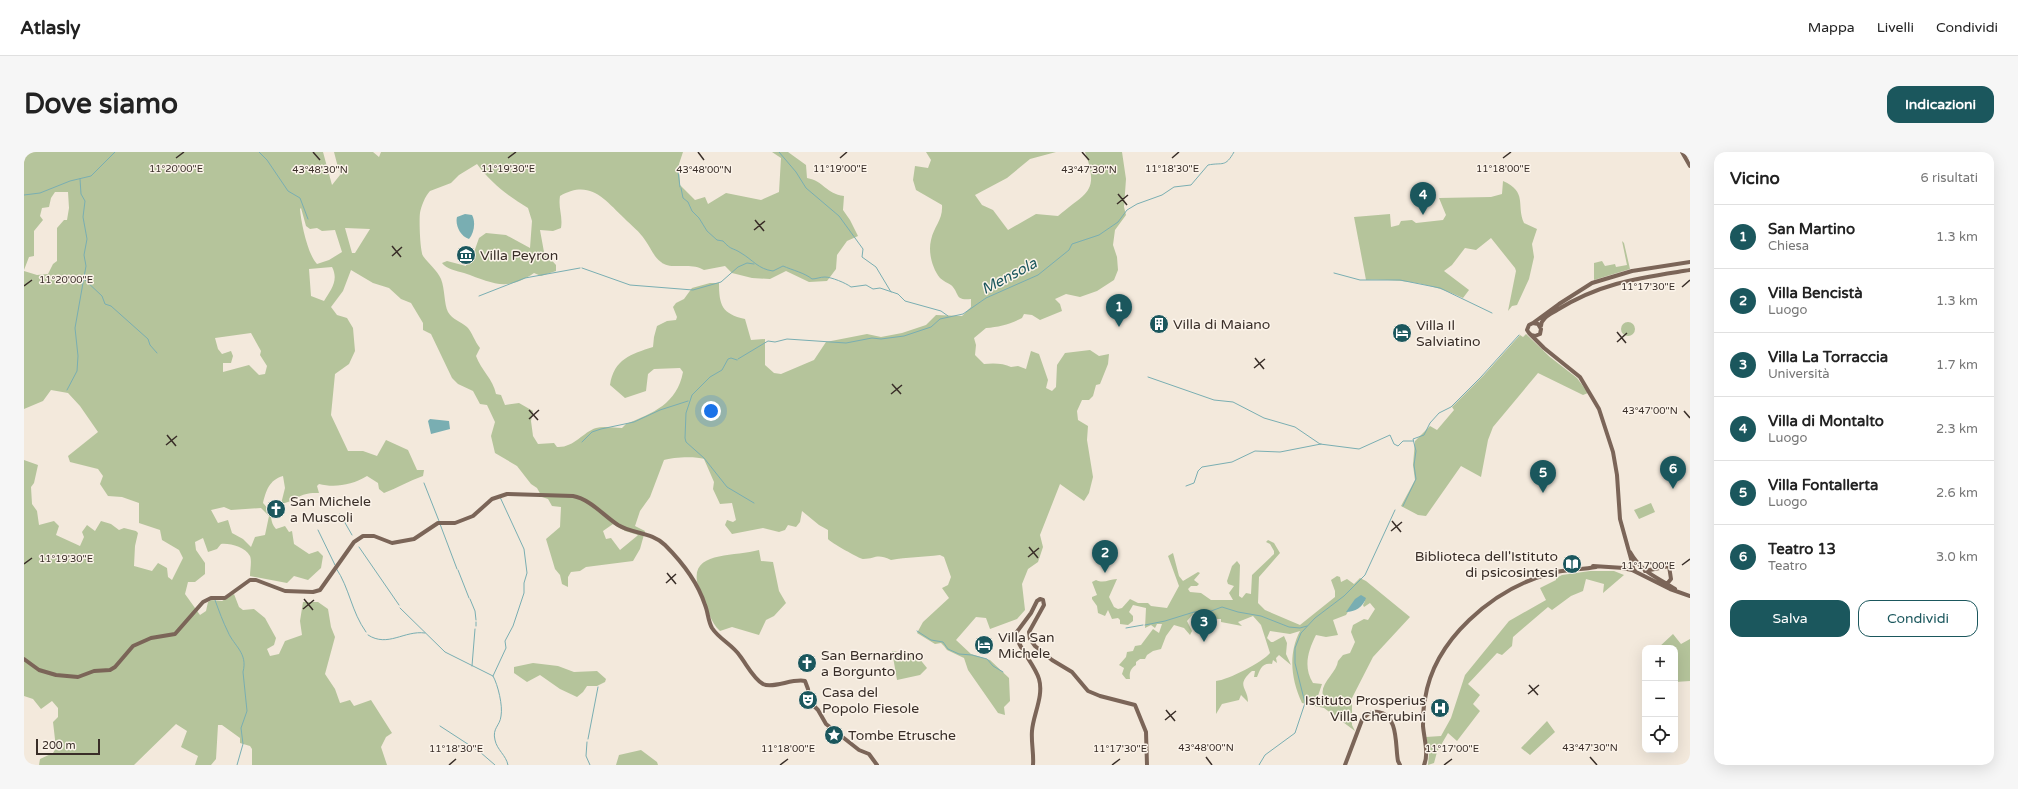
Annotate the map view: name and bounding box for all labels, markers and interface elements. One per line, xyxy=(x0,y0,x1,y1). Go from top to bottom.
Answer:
text: Atlasly xyxy=(20,17,80,39)
text: Mappa xyxy=(1808,19,1855,36)
text: Livelli xyxy=(1877,19,1914,36)
text: Condividi xyxy=(1936,19,1998,36)
button: Indicazioni xyxy=(1887,86,1994,123)
text: Dove siamo xyxy=(24,87,178,121)
text: 11°20'00"E xyxy=(149,163,203,175)
text: 11°19'30"E xyxy=(481,163,535,175)
text: 11°19'00"E xyxy=(813,163,867,175)
text: 11°18'30"E xyxy=(1145,163,1199,175)
text: 11°18'00"E xyxy=(1476,163,1530,175)
text: 43°48'30"N xyxy=(292,164,348,176)
text: 43°48'00"N xyxy=(676,164,732,176)
text: 43°47'30"N xyxy=(1061,164,1117,176)
text: Vicino xyxy=(1730,168,1780,189)
text: 6 risultati xyxy=(1921,170,1978,186)
pin: 4 xyxy=(1410,182,1436,215)
text: San Martino xyxy=(1768,220,1855,238)
text: 1 xyxy=(1739,229,1747,245)
text: 1.3 km xyxy=(1936,229,1978,245)
text: Chiesa xyxy=(1768,238,1809,254)
museum icon: Villa Peyron xyxy=(455,244,477,266)
place label: Villa Peyron xyxy=(480,247,558,264)
water label: Mensola xyxy=(978,254,1040,298)
text: 11°20'00"E xyxy=(39,274,93,286)
text: 11°17'30"E xyxy=(1621,281,1675,293)
text: Villa Bencistà xyxy=(1768,284,1863,302)
text: 2 xyxy=(1739,293,1747,309)
text: 1.3 km xyxy=(1936,293,1978,309)
pin: 1 xyxy=(1106,294,1132,327)
text: Luogo xyxy=(1768,302,1807,318)
building icon: Villa di Maiano xyxy=(1148,313,1170,335)
place label: Villa di Maiano xyxy=(1173,316,1270,333)
place label: Villa Il Salviatino xyxy=(1416,317,1480,350)
hotel icon: Villa Il Salviatino xyxy=(1391,322,1413,344)
text: Villa La Torraccia xyxy=(1768,348,1888,366)
text: 3 xyxy=(1739,357,1747,373)
text: 1.7 km xyxy=(1936,357,1978,373)
text: Università xyxy=(1768,366,1830,382)
your location xyxy=(701,401,721,421)
text: 43°47'00"N xyxy=(1622,405,1678,417)
text: Villa di Montalto xyxy=(1768,412,1884,430)
text: 4 xyxy=(1739,421,1747,437)
text: 2.3 km xyxy=(1936,421,1978,437)
text: Luogo xyxy=(1768,430,1807,446)
pin: 6 xyxy=(1660,456,1686,489)
pin: 5 xyxy=(1530,460,1556,493)
text: Villa Fontallerta xyxy=(1768,476,1878,494)
text: 5 xyxy=(1739,485,1747,501)
text: 2.6 km xyxy=(1936,485,1978,501)
place label: San Michele a Muscoli xyxy=(290,493,371,526)
text: Luogo xyxy=(1768,494,1807,510)
church icon: San Michele a Muscoli xyxy=(265,498,287,520)
pin: 2 xyxy=(1092,540,1118,573)
text: Teatro 13 xyxy=(1768,540,1836,558)
place label: Biblioteca dell'Istituto di psicosintesi xyxy=(1415,548,1558,581)
text: 6 xyxy=(1739,549,1747,565)
text: 3.0 km xyxy=(1936,549,1978,565)
text: 11°19'30"E xyxy=(39,553,93,565)
library icon: Biblioteca dell'Istituto di psicosintesi xyxy=(1561,553,1583,575)
text: Teatro xyxy=(1768,558,1807,574)
text: 11°17'00"E xyxy=(1621,560,1675,572)
button: Salva xyxy=(1730,600,1850,637)
button: Condividi xyxy=(1858,600,1978,637)
pin: 3 xyxy=(1191,609,1217,642)
place label: Villa San Michele xyxy=(998,629,1055,662)
hotel icon: Villa San Michele xyxy=(973,634,995,656)
map controls xyxy=(1642,645,1678,753)
button: + xyxy=(1642,645,1678,681)
place label: San Bernardino a Borgunto xyxy=(821,647,923,680)
church icon: San Bernardino a Borgunto xyxy=(796,652,818,674)
button: − xyxy=(1642,681,1678,717)
place label: Casa del Popolo Fiesole xyxy=(822,684,919,717)
theatre icon: Casa del Popolo Fiesole xyxy=(797,689,819,711)
place label: Istituto Prosperius Villa Cherubini xyxy=(1305,692,1426,725)
hospital icon: Istituto Prosperius Villa Cherubini xyxy=(1429,697,1451,719)
button: locate xyxy=(1642,717,1678,753)
place icon: Tombe Etrusche xyxy=(823,724,845,746)
place label: Tombe Etrusche xyxy=(848,727,956,744)
scale bar xyxy=(36,737,100,756)
text: 200 m xyxy=(42,739,76,752)
text: 43°48'00"N xyxy=(1178,742,1234,754)
text: 43°47'30"N xyxy=(1562,742,1618,754)
text: 11°18'30"E xyxy=(429,743,483,755)
text: 11°18'00"E xyxy=(761,743,815,755)
text: 11°17'30"E xyxy=(1093,743,1147,755)
text: 11°17'00"E xyxy=(1425,743,1479,755)

